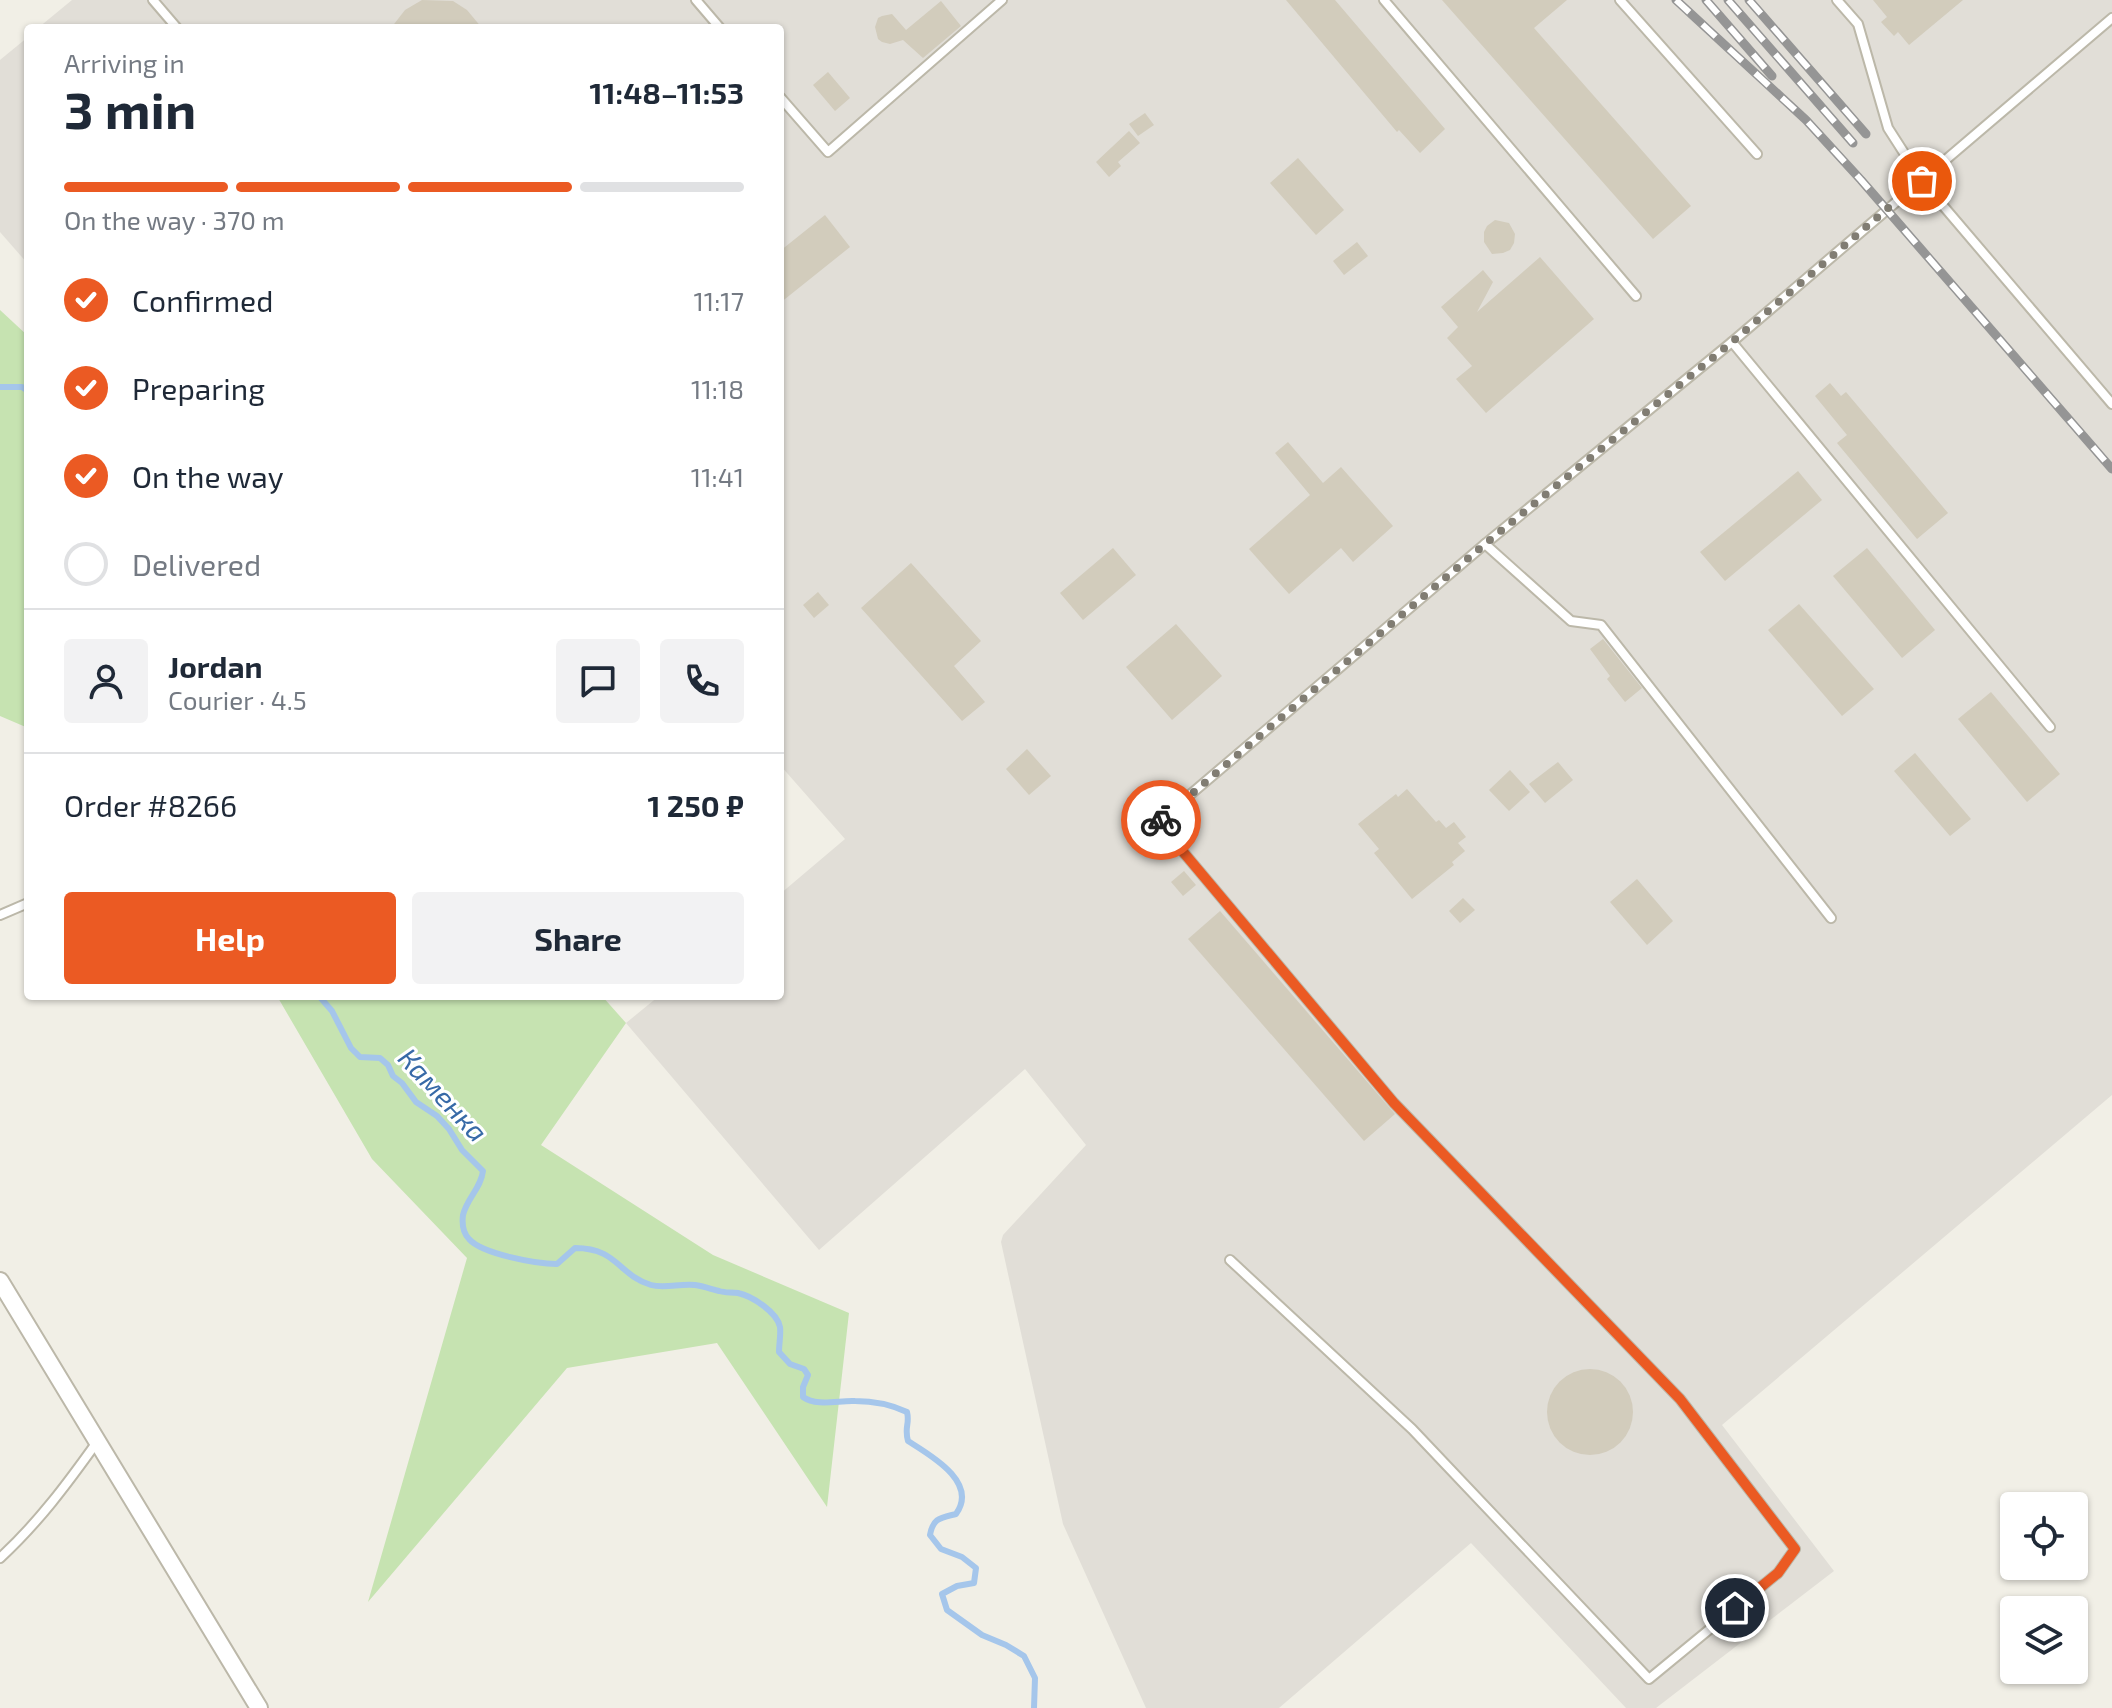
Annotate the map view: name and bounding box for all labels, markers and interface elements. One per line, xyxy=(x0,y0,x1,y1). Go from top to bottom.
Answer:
text: Arriving in xyxy=(64,47,185,78)
text: 11:48–11:53 xyxy=(590,74,744,110)
text: 3 min xyxy=(64,77,196,139)
pin xyxy=(1888,147,1956,215)
icon: bag xyxy=(1900,159,1944,203)
text: On the way · 370 m xyxy=(64,204,285,235)
icon: check xyxy=(64,278,108,322)
text: Confirmed xyxy=(132,282,273,318)
text: 11:17 xyxy=(694,285,744,316)
icon: check xyxy=(64,366,108,410)
text: Preparing xyxy=(132,370,265,406)
text: 11:18 xyxy=(691,373,744,404)
icon: check xyxy=(64,454,108,498)
text: On the way xyxy=(132,458,284,494)
text: 11:41 xyxy=(691,461,744,492)
text: Delivered xyxy=(132,546,261,582)
button: person xyxy=(64,639,148,723)
button: chat xyxy=(556,639,640,723)
button: phone xyxy=(660,639,744,723)
text: Jordan xyxy=(168,648,263,684)
text: Courier · 4.5 xyxy=(168,684,307,715)
courier xyxy=(1121,780,1201,860)
text: Order #8266 xyxy=(64,787,237,823)
text: 1 250 ₽ xyxy=(647,787,744,823)
icon: bike xyxy=(1139,798,1183,842)
button: Help xyxy=(64,892,396,984)
button: Share xyxy=(412,892,744,984)
water label: Каменка xyxy=(392,1040,496,1148)
map controls xyxy=(2000,1492,2088,1684)
button: locate xyxy=(2000,1492,2088,1580)
pin xyxy=(1701,1574,1769,1642)
icon: home xyxy=(1713,1586,1757,1630)
button: layers xyxy=(2000,1596,2088,1684)

